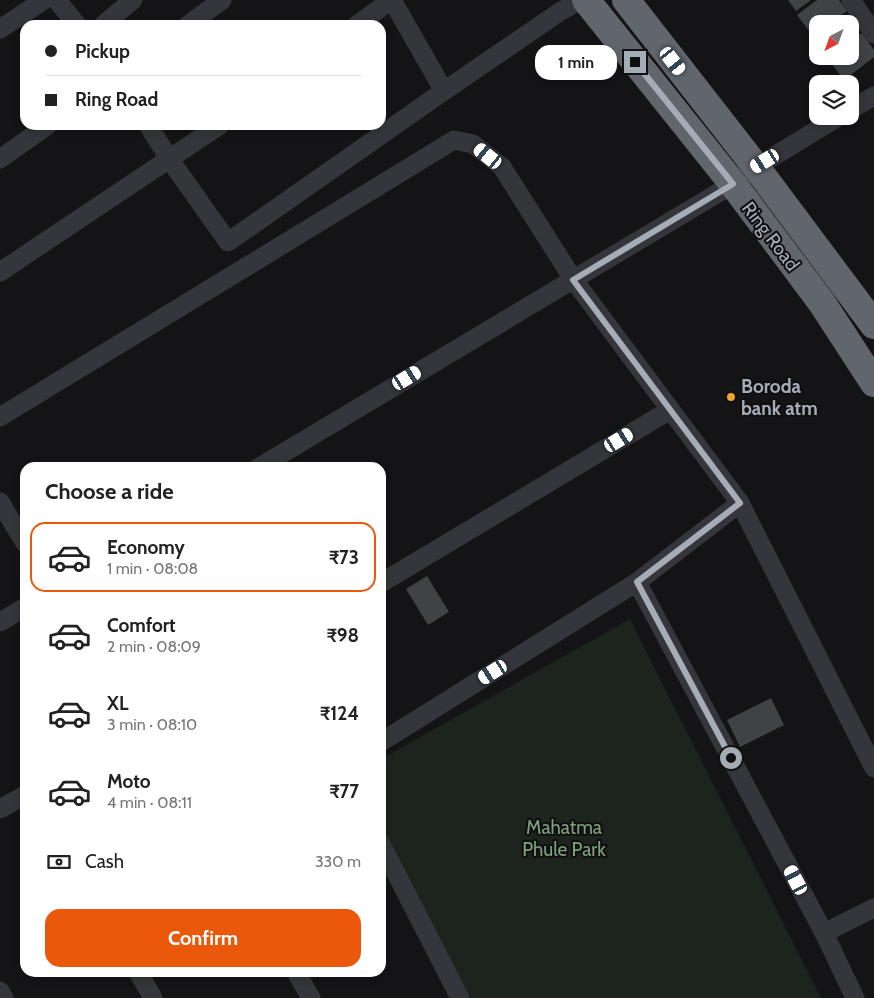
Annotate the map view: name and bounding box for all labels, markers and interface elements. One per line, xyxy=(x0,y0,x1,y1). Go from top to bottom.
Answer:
north arrow xyxy=(809,15,859,65)
map controls xyxy=(809,15,859,125)
text: Pickup xyxy=(75,40,130,63)
callout: 1 min xyxy=(535,44,618,80)
car xyxy=(657,45,688,77)
route end xyxy=(624,51,646,73)
text: 1 min xyxy=(558,53,594,72)
button: layers xyxy=(809,75,859,125)
text: Ring Road xyxy=(75,88,158,111)
car xyxy=(471,141,504,171)
car xyxy=(748,147,781,175)
street label: Ring Road xyxy=(737,197,804,276)
car xyxy=(390,364,423,392)
place label: Boroda bank atm xyxy=(741,375,818,420)
marker: Boroda bank atm xyxy=(725,391,737,403)
car xyxy=(602,426,635,454)
text: Choose a ride xyxy=(45,478,174,505)
icon: car xyxy=(47,535,92,580)
text: Economy xyxy=(107,536,185,559)
text: ₹73 xyxy=(329,546,359,569)
text: 1 min · 08:08 xyxy=(107,559,198,578)
icon: car xyxy=(47,613,92,658)
text: Comfort xyxy=(107,614,176,637)
text: ₹98 xyxy=(326,624,359,647)
text: 2 min · 08:09 xyxy=(107,637,201,656)
car xyxy=(476,658,509,686)
icon: car xyxy=(47,691,92,736)
text: XL xyxy=(107,692,128,715)
text: ₹124 xyxy=(320,702,359,725)
text: 3 min · 08:10 xyxy=(107,715,197,734)
route start xyxy=(720,747,742,769)
icon: car xyxy=(47,769,92,814)
text: Moto xyxy=(107,770,151,793)
text: ₹77 xyxy=(329,780,359,803)
text: 4 min · 08:11 xyxy=(107,793,192,812)
park label: Mahatma Phule Park xyxy=(522,816,606,861)
icon: cash xyxy=(45,848,73,876)
text: Cash xyxy=(85,850,124,873)
text: 330 m xyxy=(315,852,361,871)
car xyxy=(782,863,809,897)
button: Confirm xyxy=(45,909,361,967)

